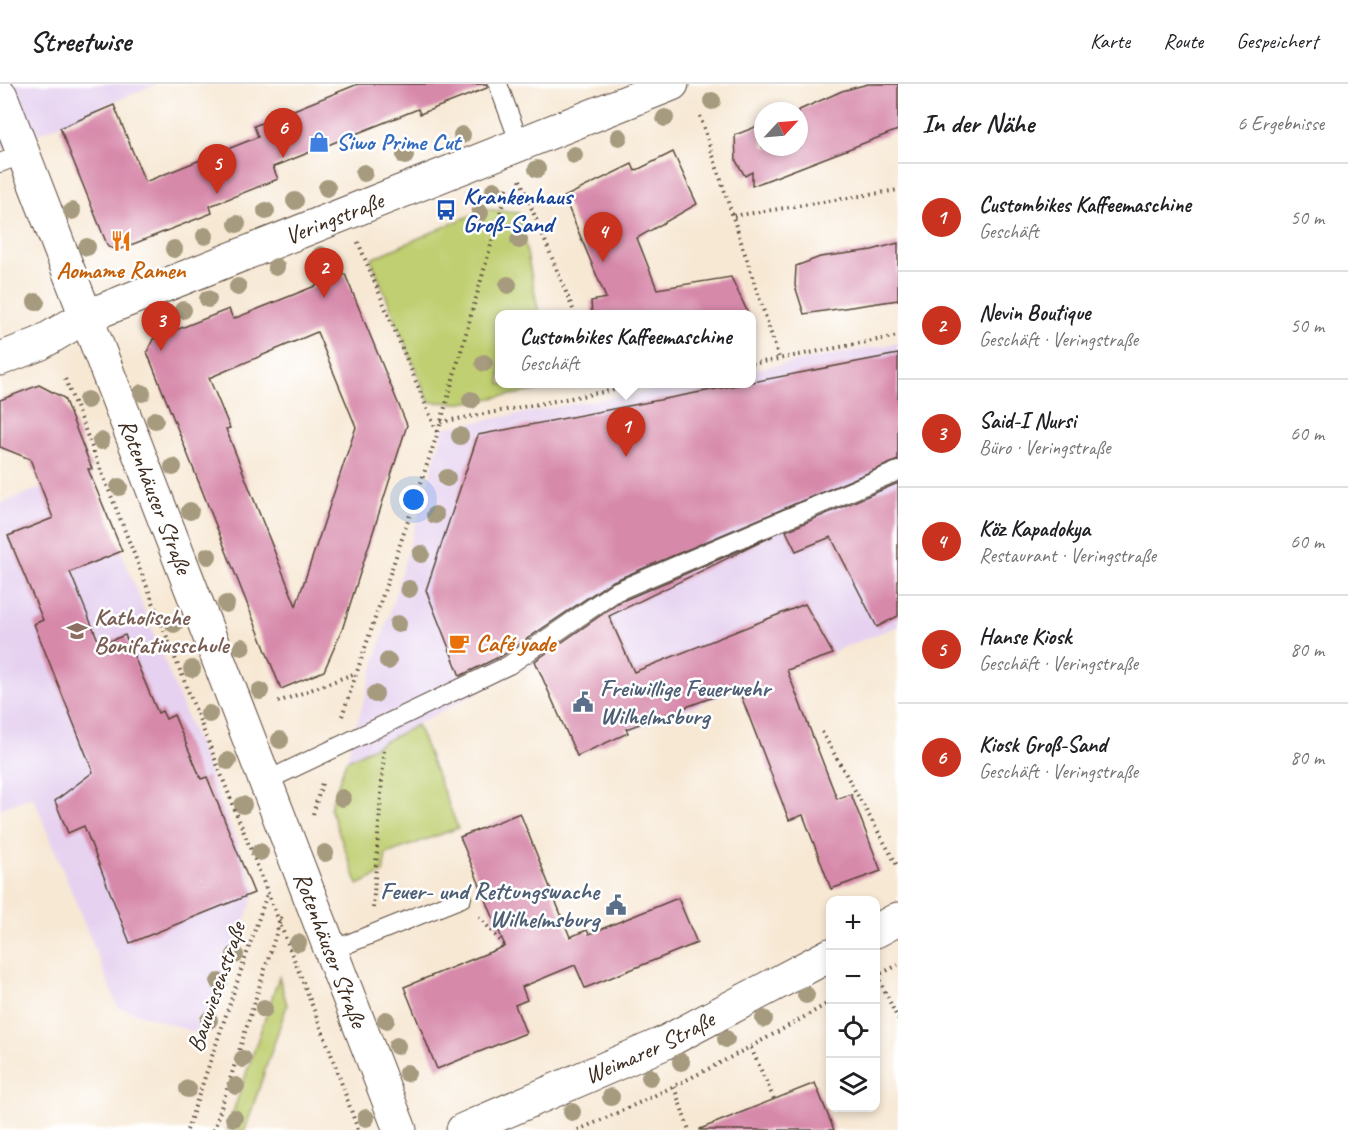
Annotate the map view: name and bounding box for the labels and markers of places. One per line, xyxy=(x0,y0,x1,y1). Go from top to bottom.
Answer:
pin: 6 xyxy=(264,109,302,158)
place label: Siwo Prime Cut xyxy=(336,127,463,157)
shop icon: Siwo Prime Cut xyxy=(307,130,331,154)
pin: 5 xyxy=(198,144,236,194)
place label: Krankenhaus Groß-Sand xyxy=(463,181,574,239)
bus stop icon: Krankenhaus Groß-Sand xyxy=(434,198,458,222)
pin: 4 xyxy=(584,212,622,262)
restaurant icon: Aomame Ramen xyxy=(109,229,133,253)
pin: 2 xyxy=(304,248,344,298)
place label: Aomame Ramen xyxy=(56,255,187,285)
pin: 3 xyxy=(142,302,180,351)
pin: 1 xyxy=(606,408,646,457)
place label: Katholische Bonifatiusschule xyxy=(94,602,230,660)
school or university icon: Katholische Bonifatiusschule xyxy=(65,619,89,643)
place label: Café yade xyxy=(476,628,557,658)
cafe icon: Café yade xyxy=(447,631,471,655)
place label: Freiwillige Feuerwehr Wilhelmsburg xyxy=(600,673,772,731)
public building icon: Freiwillige Feuerwehr Wilhelmsburg xyxy=(571,690,595,714)
place label: Feuer- und Rettungswache Wilhelmsburg xyxy=(380,876,601,934)
public building icon: Feuer- und Rettungswache Wilhelmsburg xyxy=(604,893,628,917)

